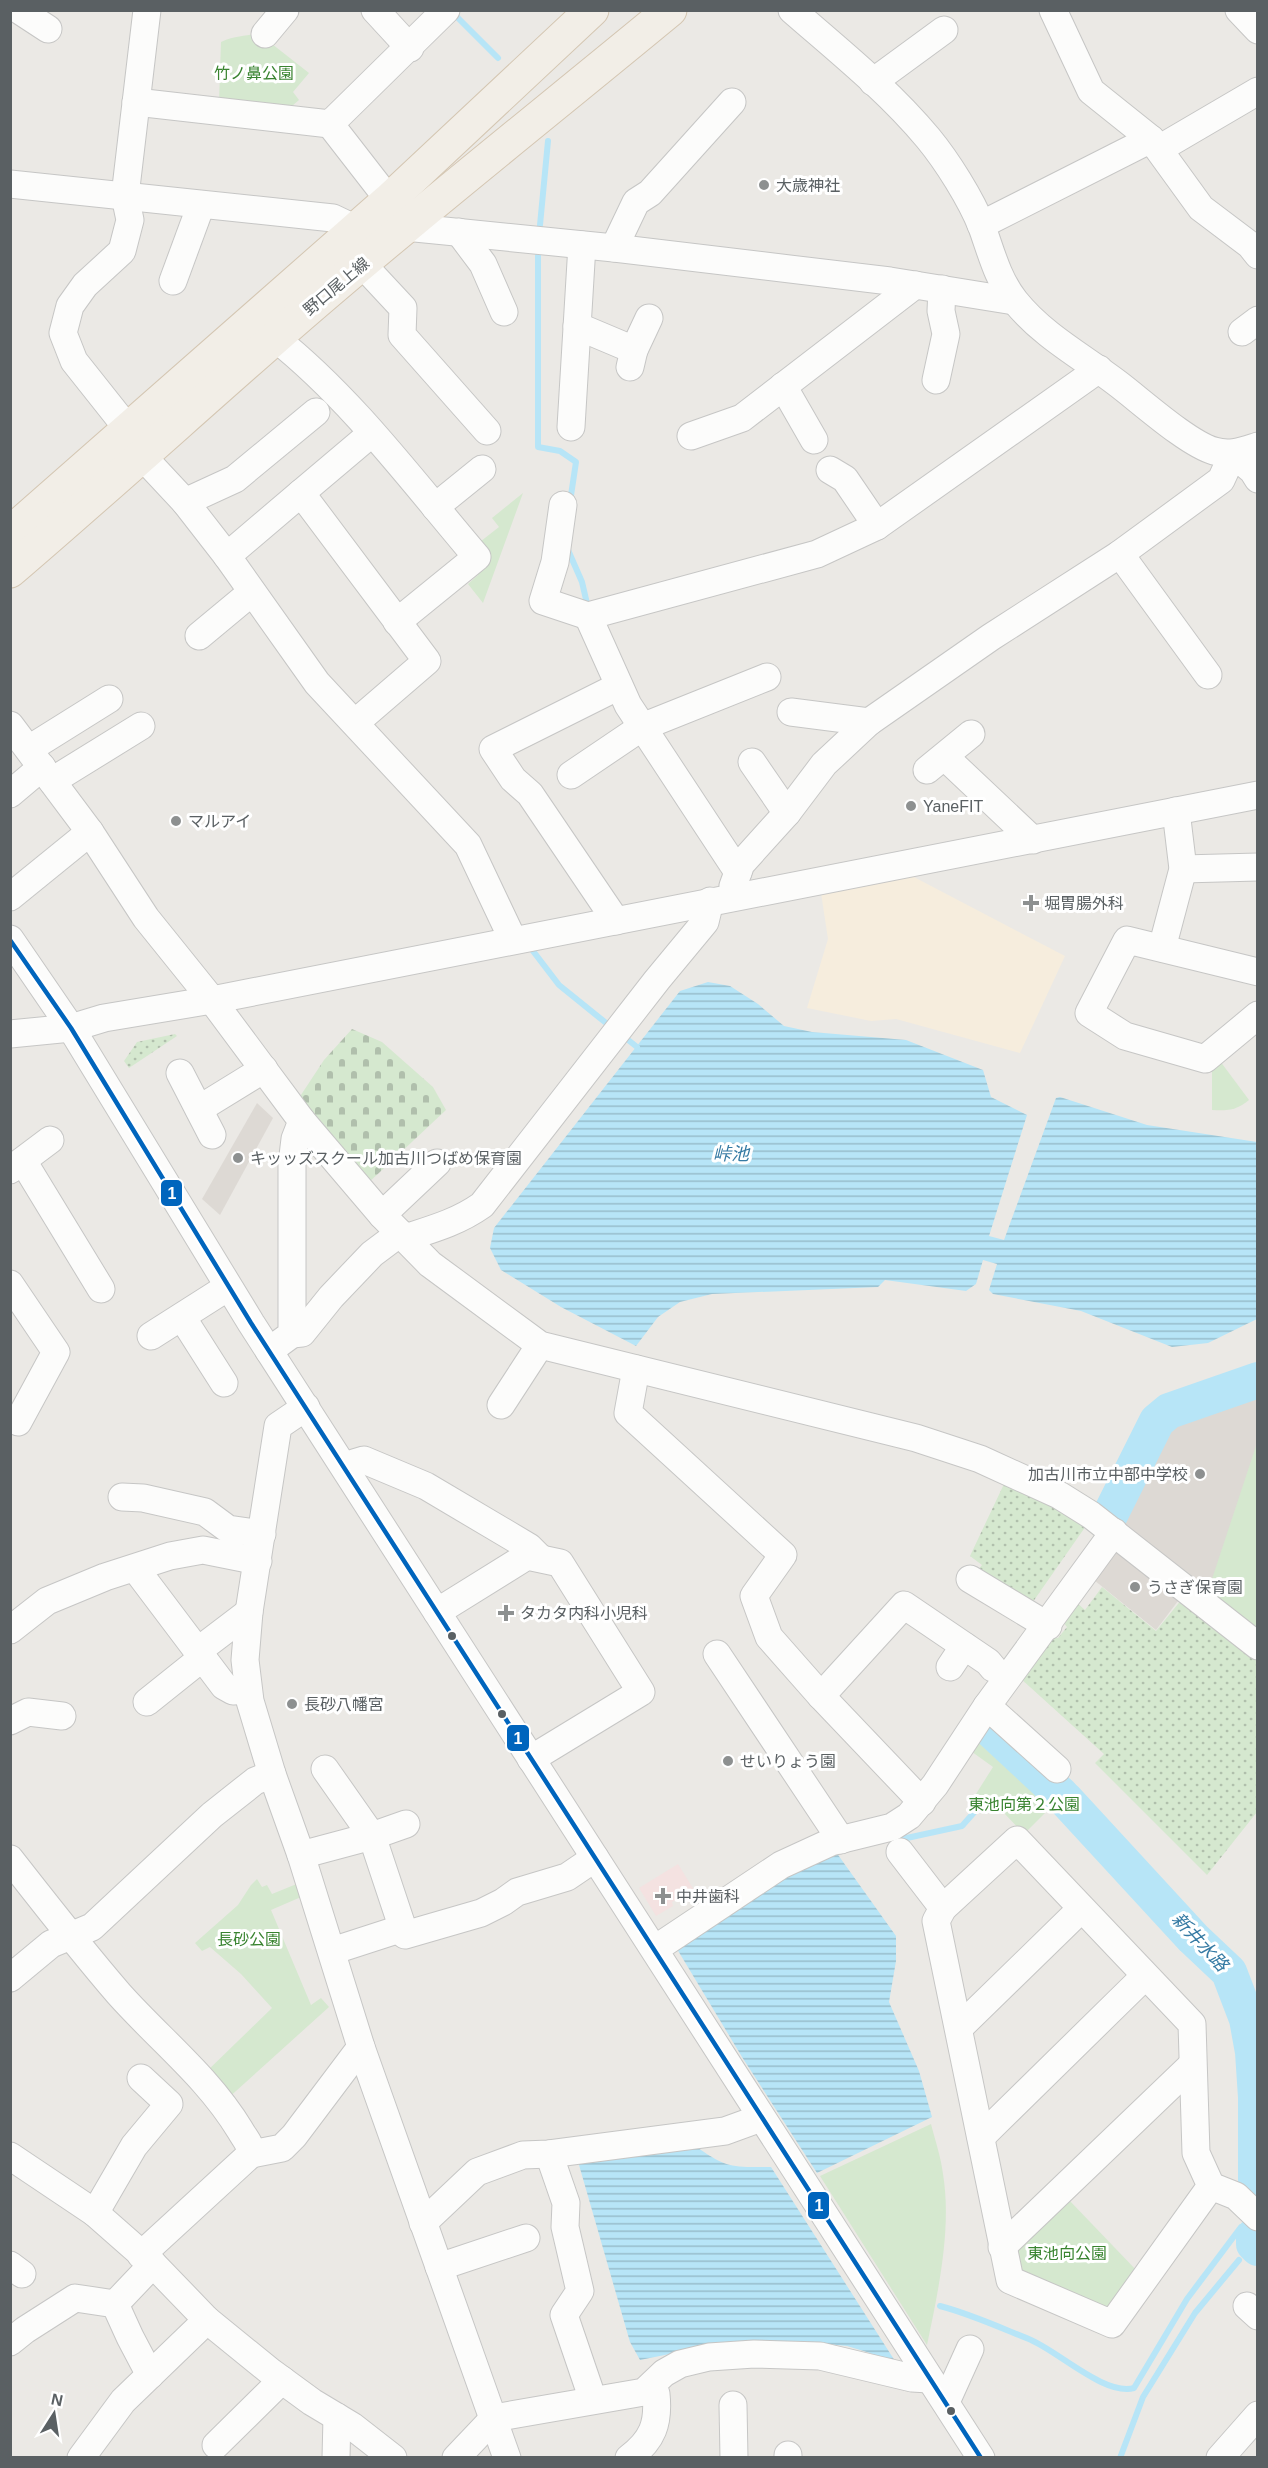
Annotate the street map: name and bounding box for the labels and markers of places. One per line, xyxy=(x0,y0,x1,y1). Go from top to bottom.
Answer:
place label: 大歳神社 xyxy=(776,177,840,194)
marker: 大歳神社 xyxy=(757,178,771,192)
place label: YaneFIT xyxy=(923,798,983,815)
marker: YaneFIT xyxy=(904,799,918,813)
place label: マルアイ xyxy=(188,813,251,830)
marker: マルアイ xyxy=(169,814,183,828)
marker: 堀胃腸外科 xyxy=(1022,894,1040,912)
place label: 堀胃腸外科 xyxy=(1044,895,1124,912)
place label: キッッズスクール加古川つばめ保育園 xyxy=(250,1150,522,1167)
marker: キッッズスクール加古川つばめ保育園 xyxy=(231,1151,245,1165)
place label: 加古川市立中部中学校 xyxy=(1028,1466,1188,1483)
marker: 加古川市立中部中学校 xyxy=(1193,1467,1207,1481)
place label: うさぎ保育園 xyxy=(1147,1579,1243,1596)
marker: うさぎ保育園 xyxy=(1128,1580,1142,1594)
marker: タカタ内科小児科 xyxy=(497,1604,515,1622)
place label: タカタ内科小児科 xyxy=(520,1605,648,1622)
unlabelled marker xyxy=(446,1630,458,1642)
place label: 長砂八幡宮 xyxy=(304,1696,384,1713)
marker: 長砂八幡宮 xyxy=(285,1697,299,1711)
unlabelled marker xyxy=(496,1708,508,1720)
place label: せいりょう園 xyxy=(740,1753,836,1770)
marker: せいりょう園 xyxy=(721,1754,735,1768)
marker: 中井歯科 xyxy=(654,1887,672,1905)
place label: 中井歯科 xyxy=(676,1888,740,1905)
unlabelled marker xyxy=(945,2405,957,2417)

